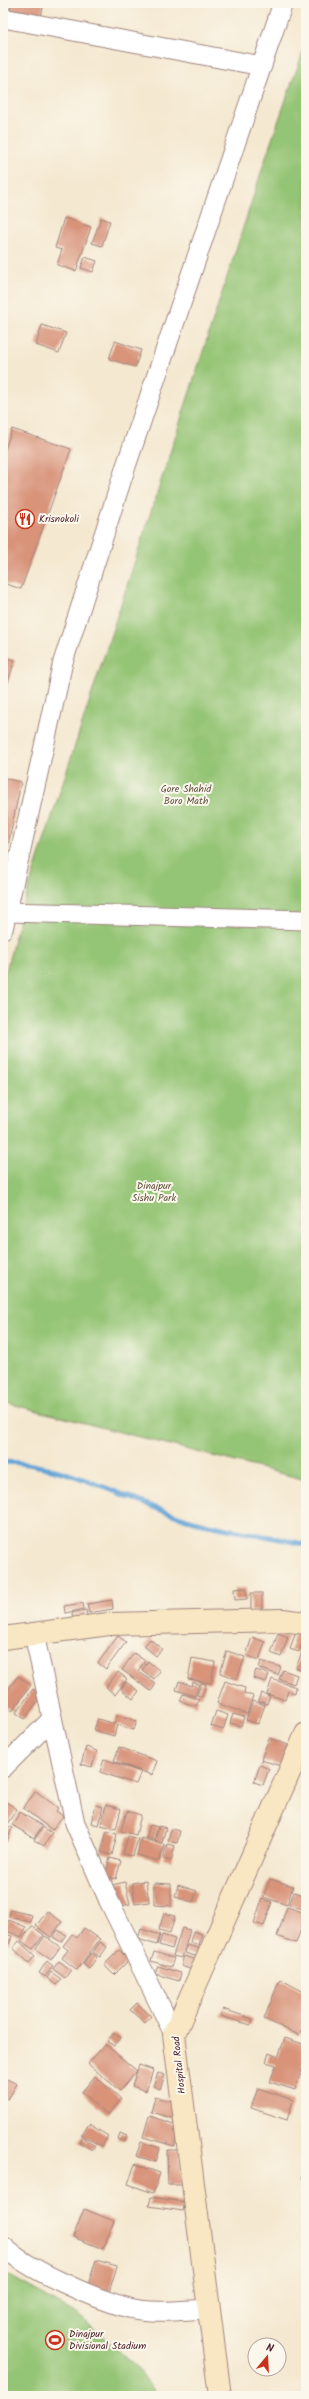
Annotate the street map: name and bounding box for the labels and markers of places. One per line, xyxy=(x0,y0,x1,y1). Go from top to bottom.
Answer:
restaurant icon: Krisnokoli xyxy=(14,508,36,530)
place label: Krisnokoli xyxy=(39,511,79,527)
place label: Dinajpur Divisional Stadium xyxy=(69,2326,146,2354)
sports icon: Dinajpur Divisional Stadium xyxy=(44,2329,66,2351)

